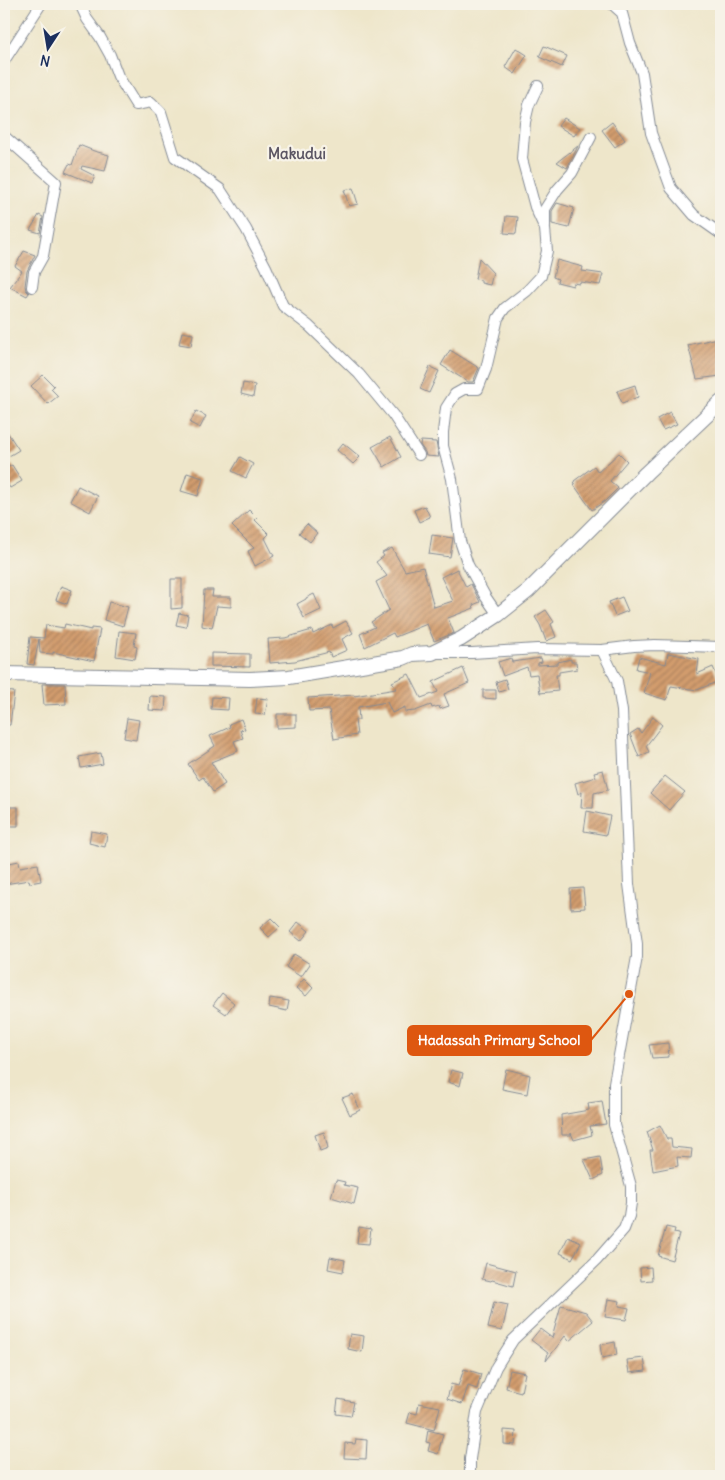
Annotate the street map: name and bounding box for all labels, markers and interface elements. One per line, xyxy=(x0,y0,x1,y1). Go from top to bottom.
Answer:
north arrow xyxy=(22,22,72,72)
text: N xyxy=(39,51,52,71)
district label: Makudui xyxy=(268,144,326,163)
callout: Hadassah Primary School xyxy=(408,1026,591,1055)
text: Hadassah Primary School xyxy=(418,1031,580,1049)

